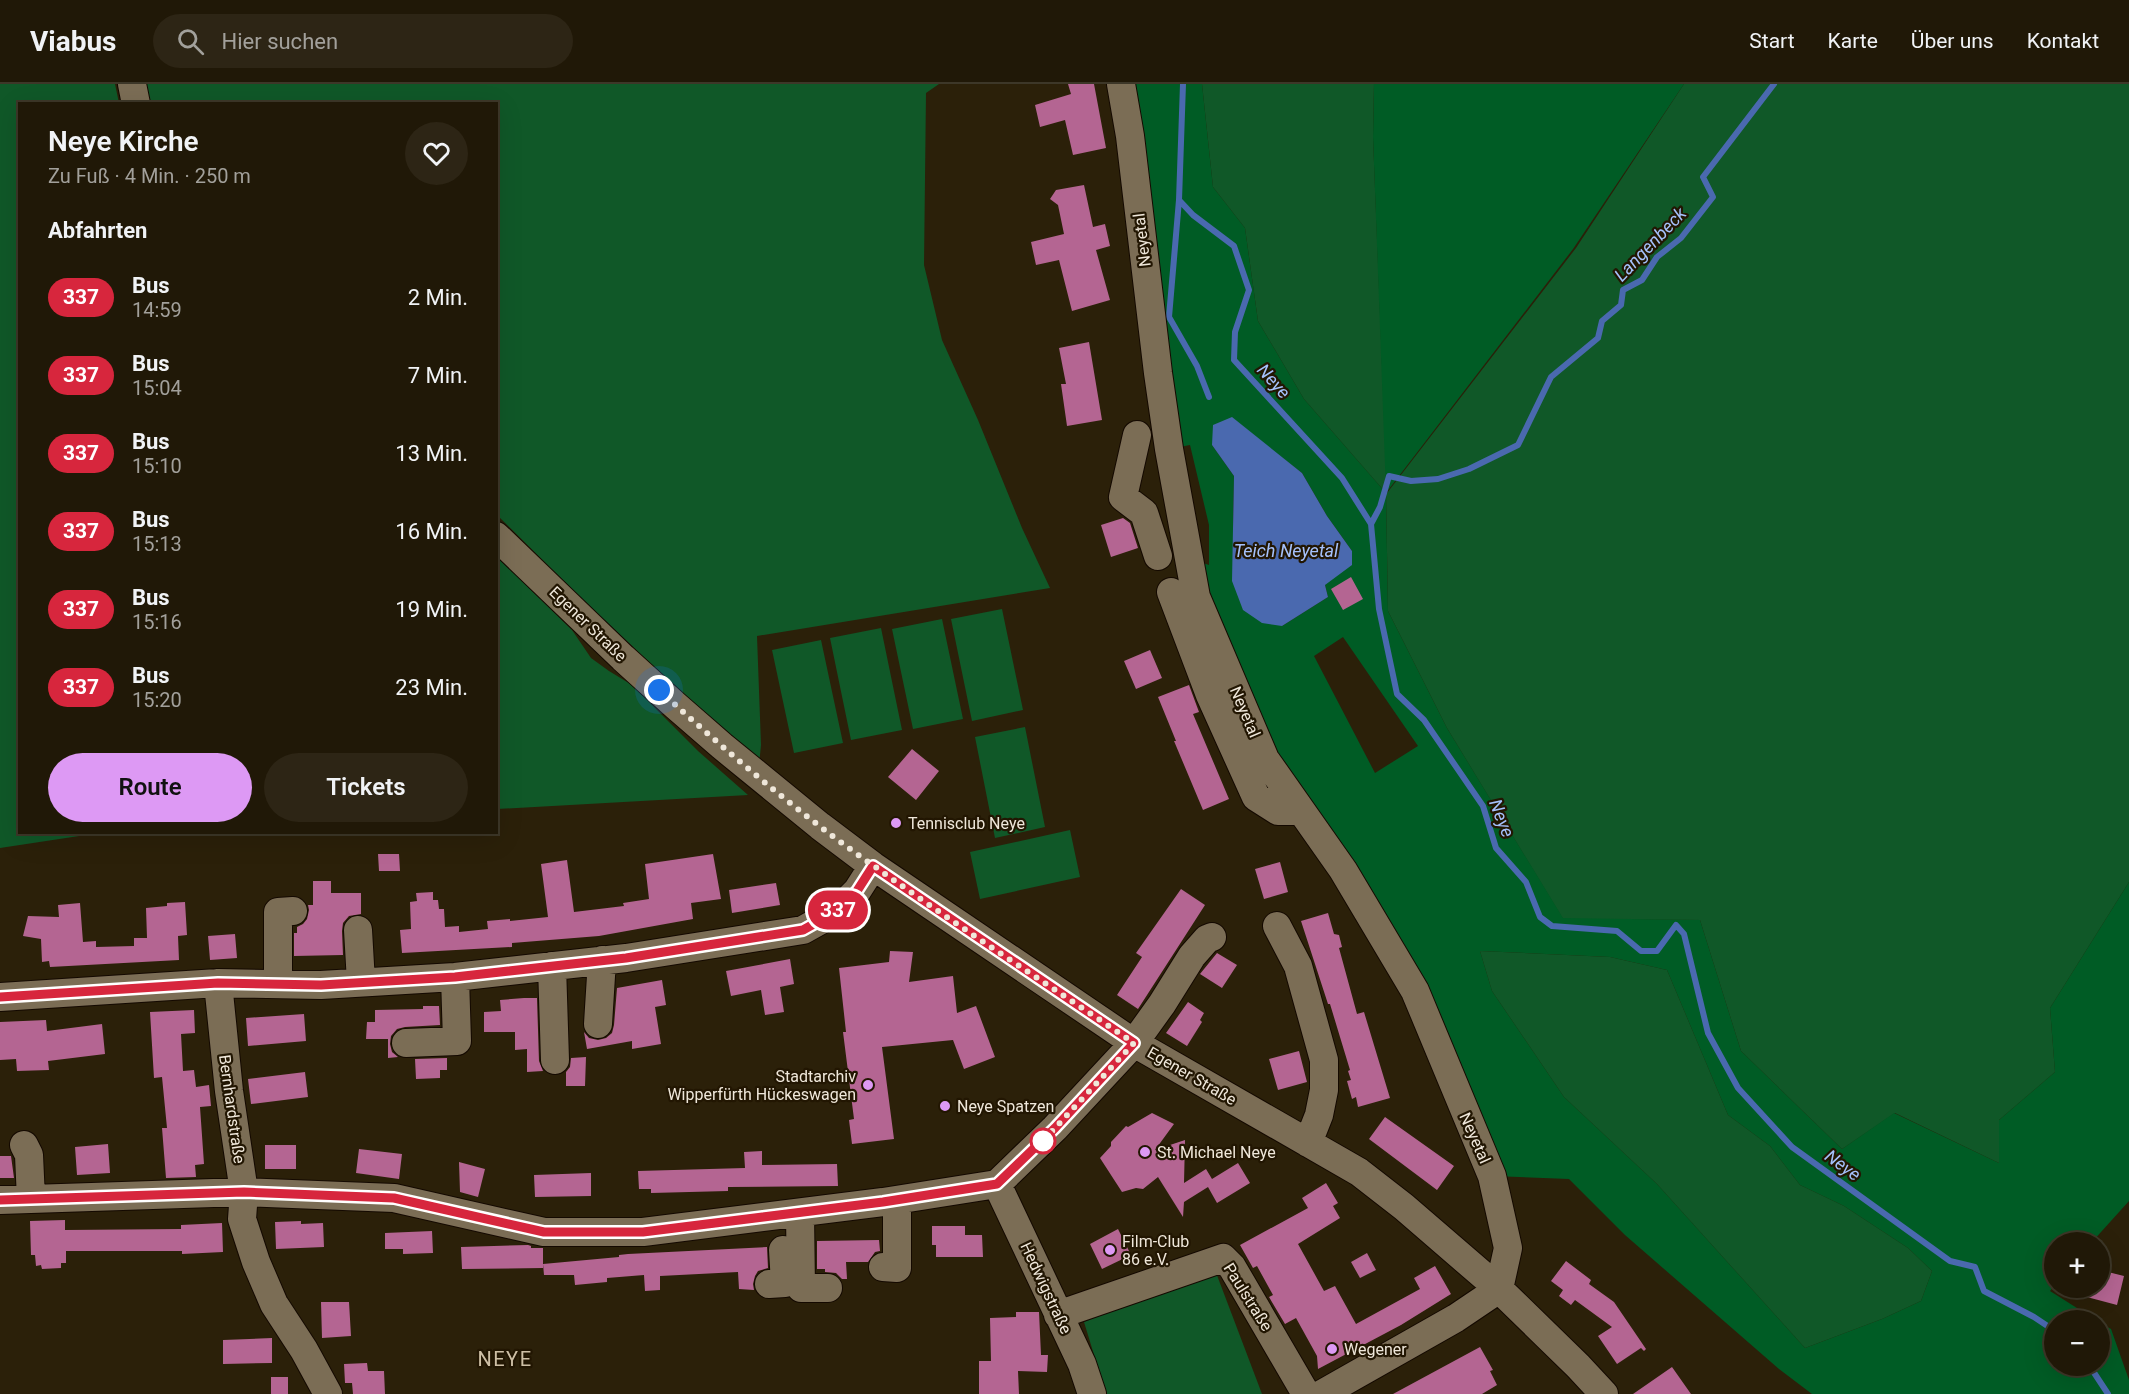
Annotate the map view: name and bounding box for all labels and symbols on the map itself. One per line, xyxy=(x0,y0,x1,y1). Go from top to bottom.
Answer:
water label: Langenbeck xyxy=(1610,202,1691,285)
street label: Neyetal xyxy=(1129,212,1155,268)
water label: Neye xyxy=(1253,359,1295,403)
water label: Teich Neyetal xyxy=(1234,540,1339,561)
street label: Egener Straße xyxy=(546,583,630,665)
your location xyxy=(644,675,674,705)
street label: Neyetal xyxy=(1226,684,1264,740)
water label: Neye xyxy=(1485,796,1519,840)
place label: Tennisclub Neye xyxy=(908,814,1025,833)
marker: Tennisclub Neye xyxy=(889,816,903,830)
line badge: 337 xyxy=(804,890,872,930)
street label: Egener Straße xyxy=(1144,1043,1240,1109)
street label: Bernhardstraße xyxy=(215,1053,249,1165)
place label: Stadtarchiv Wipperfürth Hückeswagen xyxy=(667,1067,856,1104)
marker: Stadtarchiv Wipperfürth Hückeswagen xyxy=(861,1078,875,1092)
place label: Neye Spatzen xyxy=(957,1097,1054,1116)
marker: Neye Spatzen xyxy=(938,1099,952,1113)
street label: Neyetal xyxy=(1455,1110,1495,1166)
unlabelled marker xyxy=(1030,1128,1056,1154)
place label: St. Michael Neye xyxy=(1157,1143,1276,1162)
marker: St. Michael Neye xyxy=(1138,1145,1152,1159)
water label: Neye xyxy=(1821,1145,1865,1185)
place label: Film-Club 86 e.V. xyxy=(1122,1232,1189,1269)
street label: Hedwigstraße xyxy=(1016,1239,1076,1337)
marker: Film-Club 86 e.V. xyxy=(1103,1243,1117,1257)
street label: Paulstraße xyxy=(1220,1259,1276,1335)
place label: Wegener xyxy=(1344,1340,1407,1359)
marker: Wegener xyxy=(1325,1342,1339,1356)
district label: NEYE xyxy=(477,1347,533,1371)

